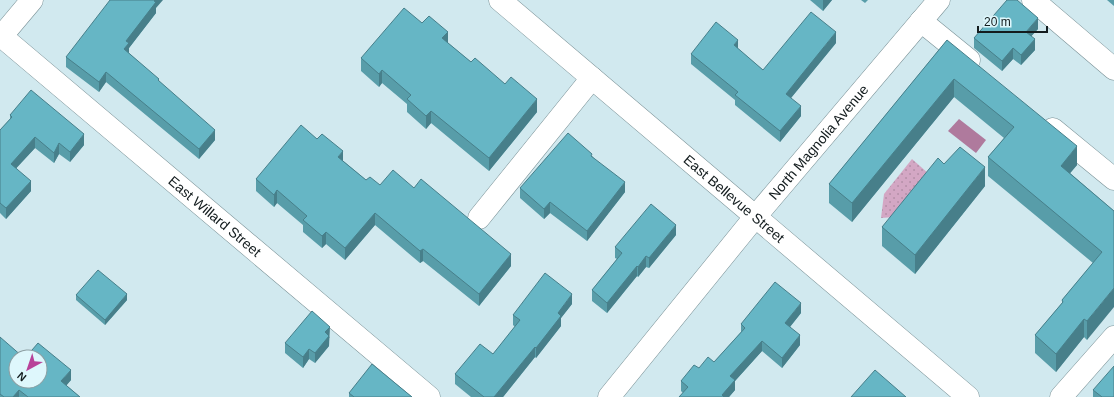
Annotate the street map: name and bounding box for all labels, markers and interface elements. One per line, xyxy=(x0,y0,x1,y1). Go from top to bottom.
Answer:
scale bar xyxy=(978,8,1047,34)
text: 20 m xyxy=(984,15,1011,29)
street label: North Magnolia Avenue xyxy=(765,81,872,203)
street label: East Bellevue Street xyxy=(681,151,788,246)
street label: East Willard Street xyxy=(165,173,264,260)
north arrow xyxy=(8,349,48,389)
text: N xyxy=(15,369,28,384)

